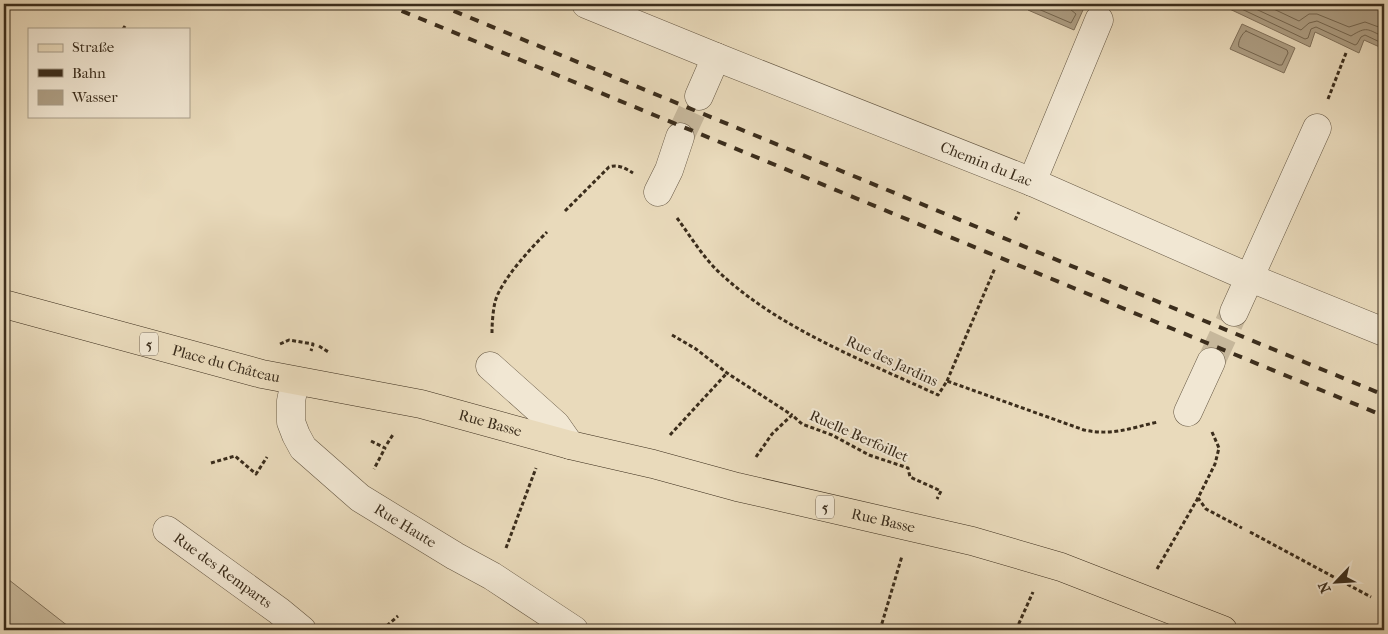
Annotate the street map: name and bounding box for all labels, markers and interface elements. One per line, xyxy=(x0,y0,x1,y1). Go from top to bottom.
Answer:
legend xyxy=(28,28,190,118)
text: Straße xyxy=(72,38,115,56)
text: Bahn xyxy=(72,64,106,82)
text: Wasser xyxy=(71,88,118,106)
street label: Chemin du Lac xyxy=(938,138,1035,190)
road number: 5 xyxy=(140,332,158,356)
street label: Rue des Jardins xyxy=(843,332,941,390)
street label: Place du Château xyxy=(170,341,282,386)
street label: Rue Basse xyxy=(457,406,525,441)
street label: Ruelle Berfoillet xyxy=(807,406,912,466)
road number: 5 xyxy=(816,496,834,518)
street label: Rue Haute xyxy=(371,500,440,552)
street label: Rue Basse xyxy=(850,505,918,537)
street label: Rue des Remparts xyxy=(170,529,276,612)
north arrow xyxy=(1310,556,1360,606)
text: N xyxy=(1315,579,1335,596)

